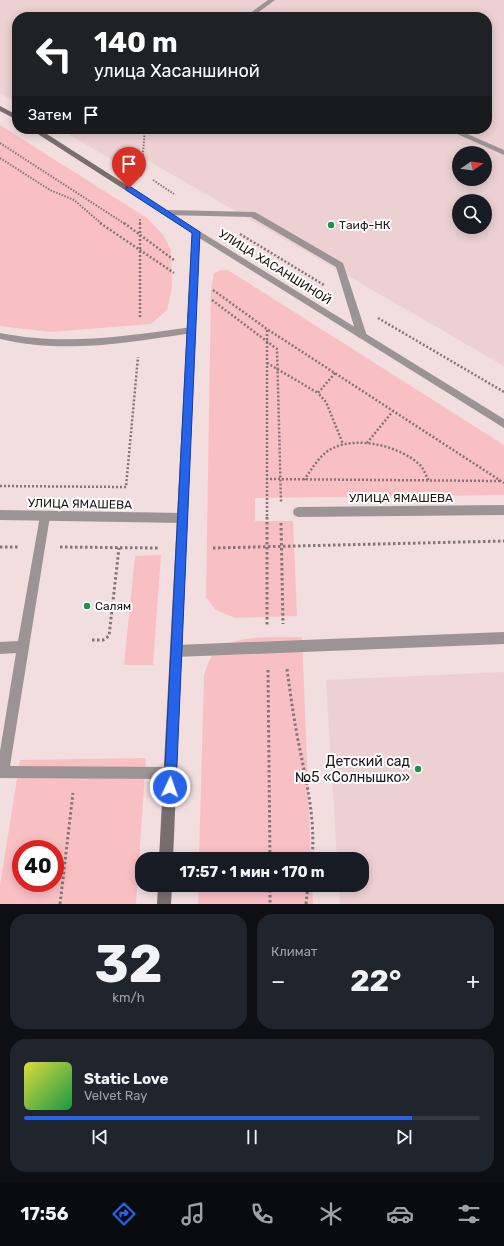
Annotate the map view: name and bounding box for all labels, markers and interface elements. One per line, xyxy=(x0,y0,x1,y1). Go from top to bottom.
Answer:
text: 140 m xyxy=(94,26,178,59)
icon: left xyxy=(28,28,80,80)
text: улица Хасаншиной xyxy=(94,60,260,82)
icon: arrive xyxy=(80,104,102,126)
text: Затем xyxy=(28,106,72,124)
north arrow xyxy=(452,146,492,186)
map controls xyxy=(452,146,492,234)
pin xyxy=(112,147,146,188)
icon: arrive xyxy=(118,153,140,175)
button: search xyxy=(452,194,492,234)
place label: Таиф-НК xyxy=(339,218,391,232)
marker: Таиф-НК xyxy=(326,220,336,230)
street label: УЛИЦА ХАСАНШИНОЙ xyxy=(216,227,334,307)
street label: УЛИЦА ЯМАШЕВА xyxy=(349,491,453,505)
street label: УЛИЦА ЯМАШЕВА xyxy=(28,496,132,512)
place label: Салям xyxy=(95,599,131,613)
marker: Салям xyxy=(82,601,92,611)
place label: Детский сад №5 «Солнышко» xyxy=(295,753,410,786)
marker: Детский сад №5 «Солнышко» xyxy=(413,764,423,774)
position arrow xyxy=(149,766,191,808)
speed limit sign: 40 xyxy=(12,840,64,892)
text: 17:57 · 1 мин · 170 m xyxy=(179,863,325,881)
text: 32 xyxy=(94,933,163,995)
text: Климат xyxy=(271,944,317,959)
text: 22° xyxy=(350,963,401,999)
text: − xyxy=(271,968,285,995)
text: + xyxy=(466,968,480,995)
text: km/h xyxy=(112,990,145,1005)
text: Static Love xyxy=(84,1070,168,1088)
text: Velvet Ray xyxy=(84,1088,147,1103)
icon: previous xyxy=(89,1126,111,1148)
icon: pause xyxy=(241,1126,263,1148)
icon: next xyxy=(393,1126,415,1148)
icon: directions xyxy=(110,1200,138,1228)
icon: music xyxy=(179,1200,207,1228)
icon: phone xyxy=(248,1200,276,1228)
icon: climate xyxy=(317,1200,345,1228)
icon: car xyxy=(386,1200,414,1228)
icon: filters xyxy=(455,1200,483,1228)
text: 17:56 xyxy=(21,1203,68,1225)

